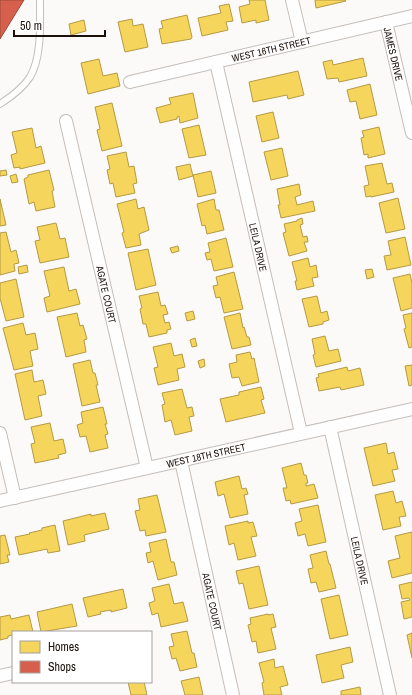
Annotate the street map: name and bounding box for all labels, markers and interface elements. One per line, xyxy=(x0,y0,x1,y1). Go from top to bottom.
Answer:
scale bar xyxy=(14,12,105,38)
text: 50 m xyxy=(20,18,42,34)
street label: JAMES DRIVE xyxy=(380,26,406,82)
street label: WEST 16TH STREET xyxy=(231,34,312,65)
street label: LEILA DRIVE xyxy=(246,222,270,273)
street label: AGATE COURT xyxy=(93,263,119,324)
street label: WEST 18TH STREET xyxy=(165,440,247,471)
street label: LEILA DRIVE xyxy=(348,535,371,586)
street label: AGATE COURT xyxy=(199,571,224,632)
legend xyxy=(12,631,152,683)
text: Homes xyxy=(48,639,79,655)
text: Shops xyxy=(48,659,76,675)

